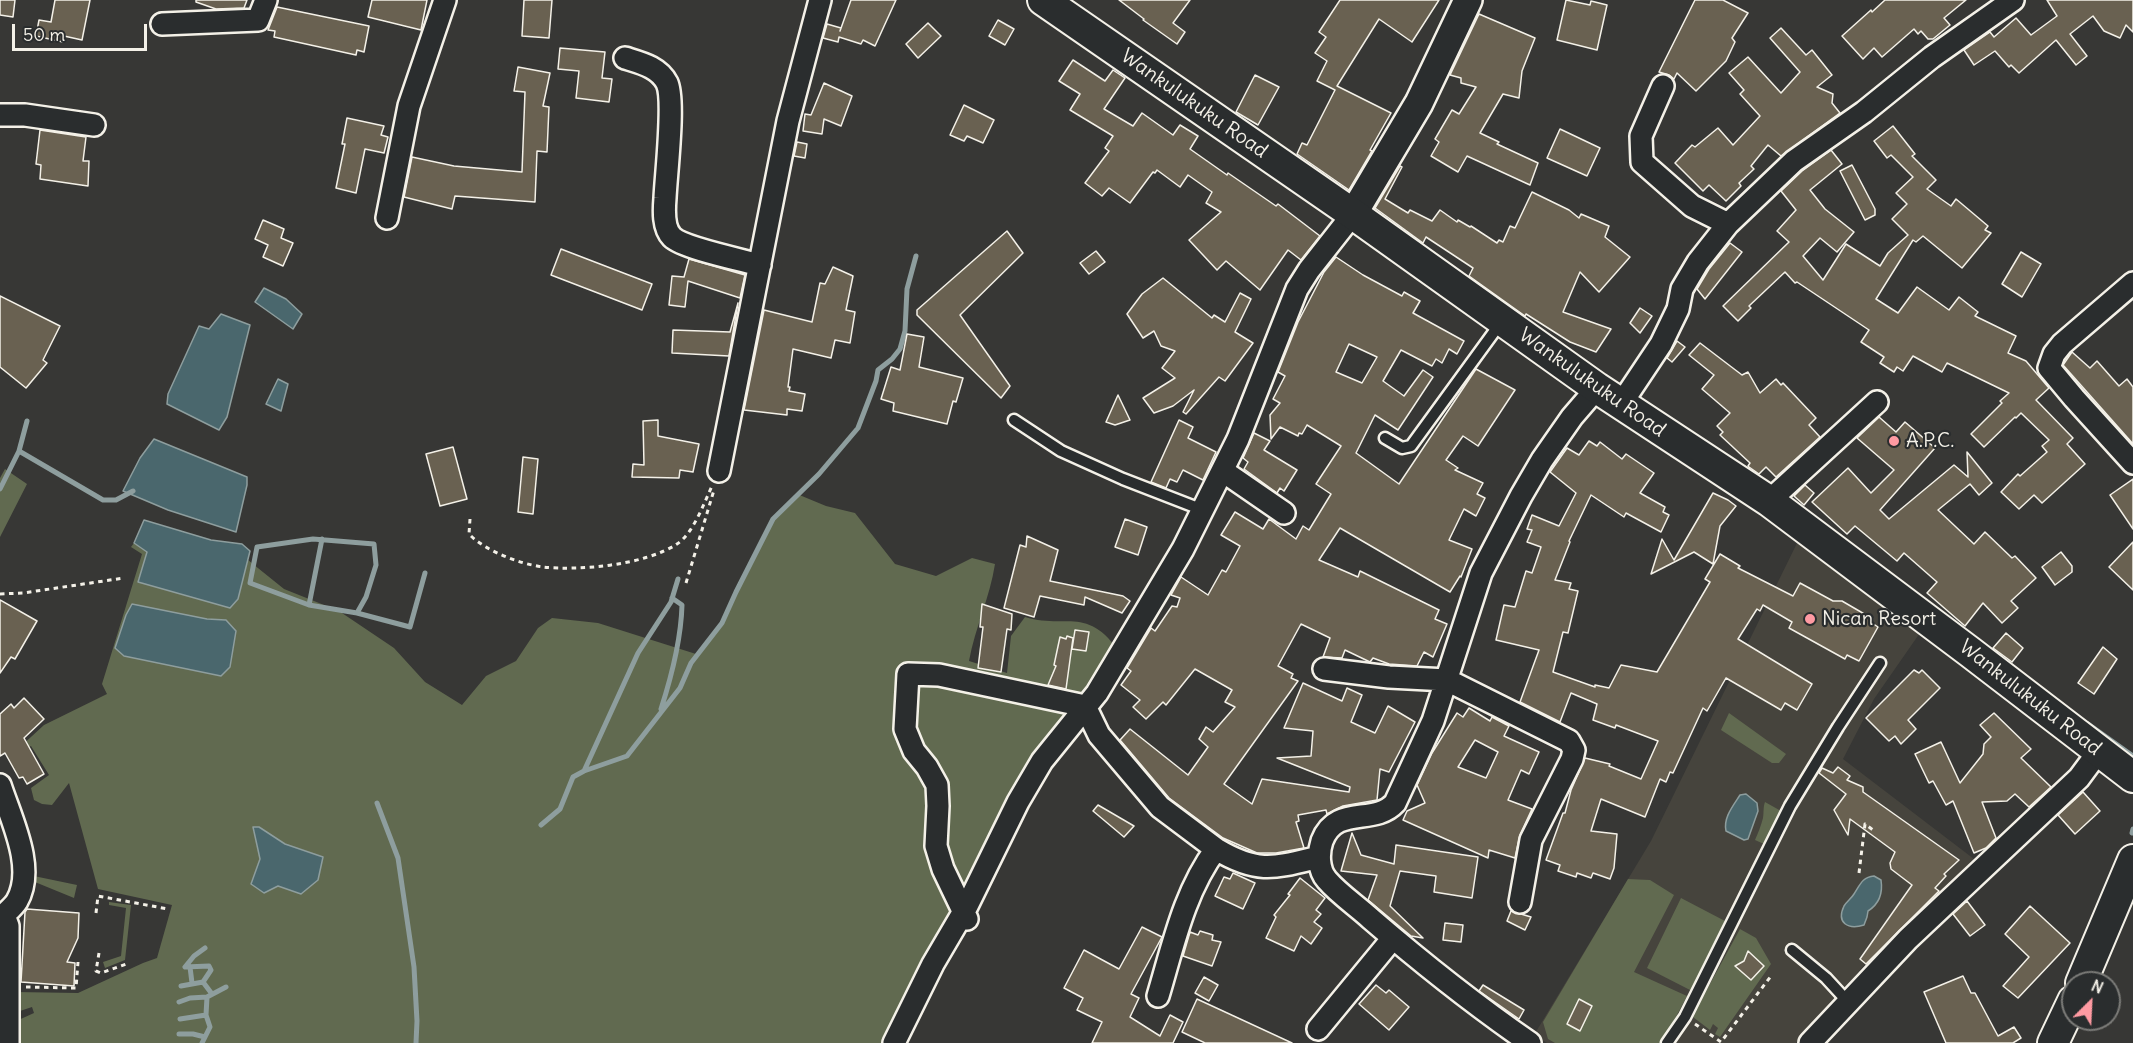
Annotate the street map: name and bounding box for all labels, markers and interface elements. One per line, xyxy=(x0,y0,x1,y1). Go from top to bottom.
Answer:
scale bar xyxy=(15,12,150,50)
text: 50 m xyxy=(23,23,65,46)
street label: Wankulukuku Road xyxy=(1116,44,1272,164)
street label: Wankulukuku Road xyxy=(1514,323,1670,443)
place label: A.P.C. xyxy=(1906,429,1954,453)
marker: A.P.C. xyxy=(1887,434,1901,448)
place label: Nican Resort xyxy=(1822,607,1936,631)
marker: Nican Resort xyxy=(1803,612,1817,626)
street label: Wankulukuku Road xyxy=(1954,635,2106,761)
north arrow xyxy=(2061,971,2121,1031)
text: N xyxy=(2088,975,2107,998)

